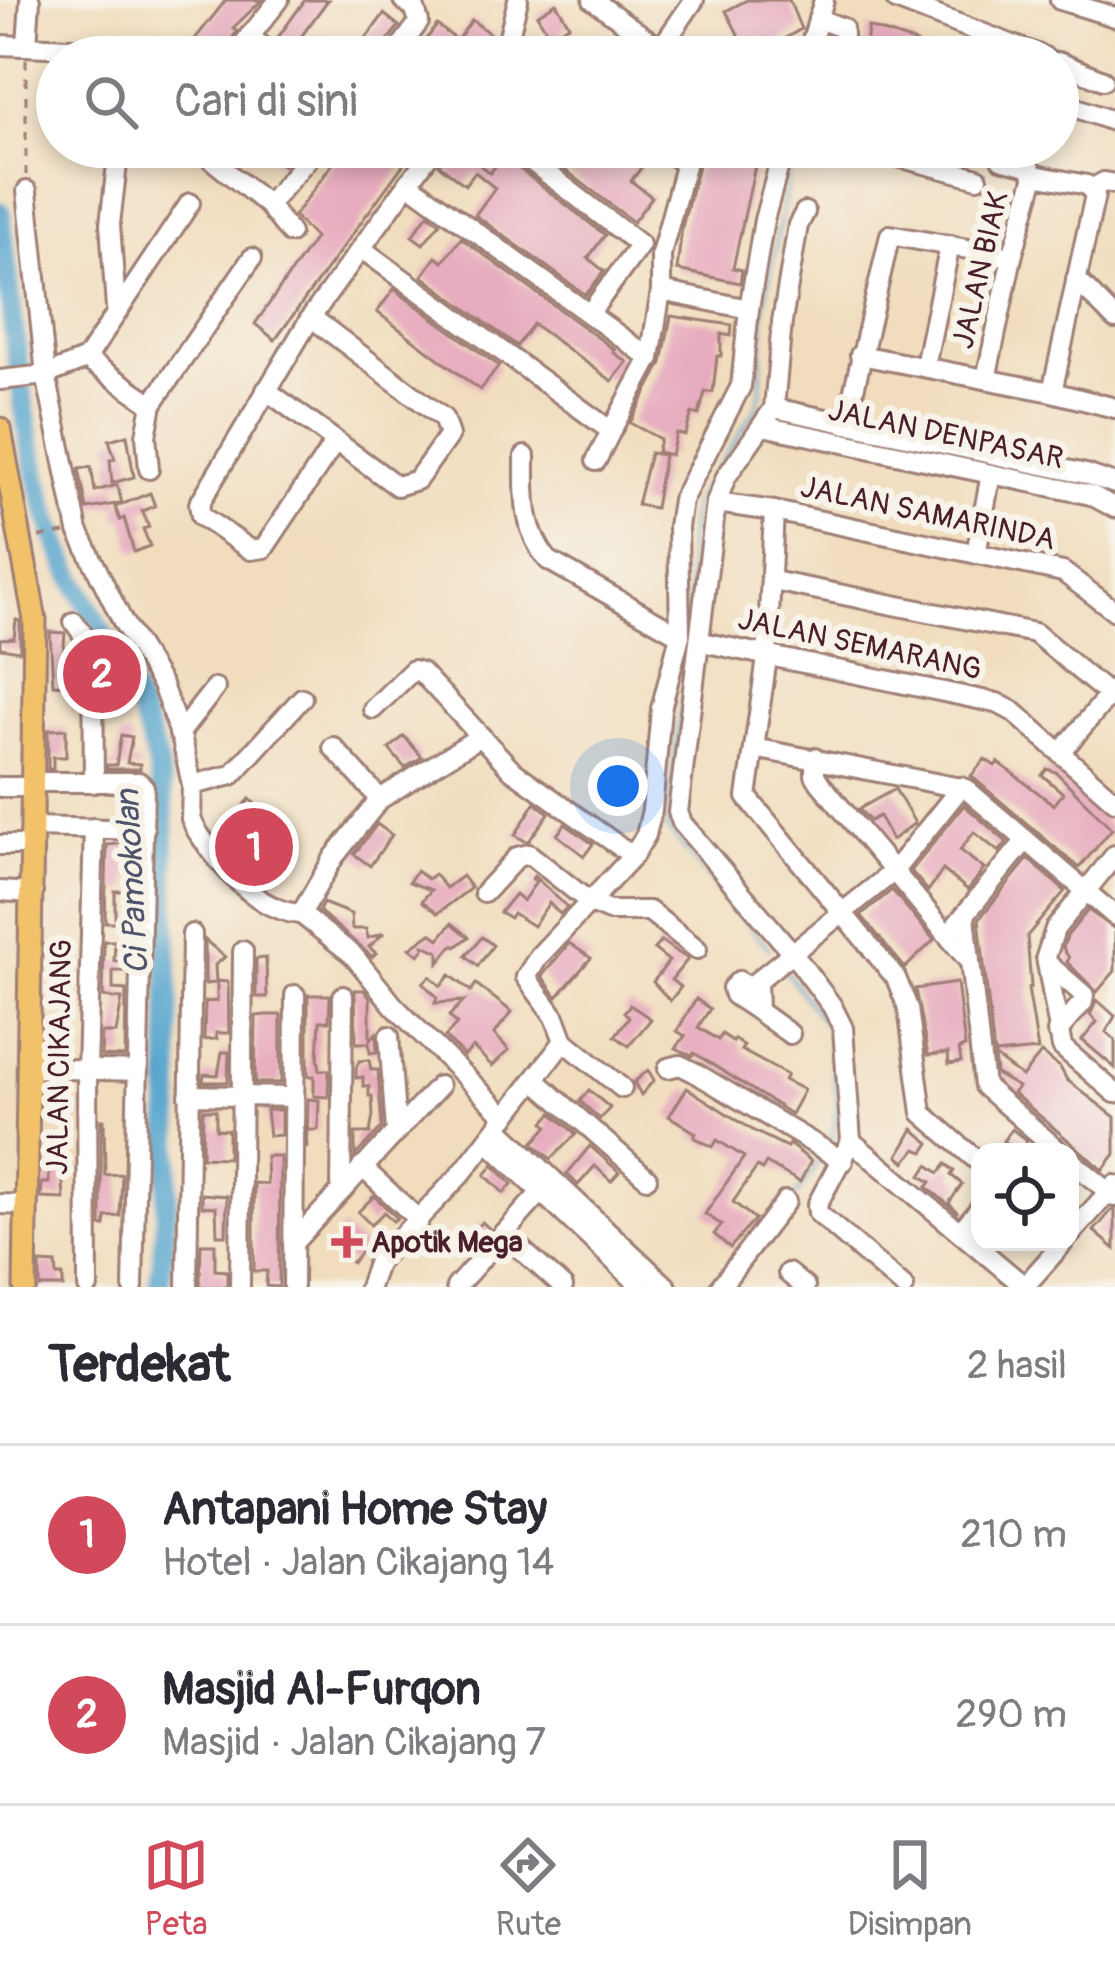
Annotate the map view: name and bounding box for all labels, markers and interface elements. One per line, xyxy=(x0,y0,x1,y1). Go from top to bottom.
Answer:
search box xyxy=(36,36,1079,168)
icon: search xyxy=(78,69,144,135)
text: Cari di sini xyxy=(174,74,358,130)
street label: JALAN BIAK xyxy=(944,188,1017,352)
street label: JALAN DENPASAR xyxy=(825,392,1067,477)
street label: JALAN SAMARINDA xyxy=(797,468,1059,559)
street label: JALAN SEMARANG xyxy=(735,601,985,688)
pin: 2 xyxy=(63,629,141,719)
your location xyxy=(588,756,648,816)
water label: Ci Pamokolan xyxy=(107,787,158,975)
pin: 1 xyxy=(215,802,293,892)
street label: JALAN CIKAJANG xyxy=(39,939,80,1175)
map controls xyxy=(971,1143,1079,1251)
button: locate xyxy=(971,1143,1079,1251)
place label: Apotik Mega xyxy=(371,1224,523,1261)
marker: Apotik Mega xyxy=(334,1229,360,1255)
text: Terdekat xyxy=(48,1333,230,1397)
text: 2 hasil xyxy=(967,1341,1067,1390)
text: Antapani Home Stay xyxy=(162,1482,547,1538)
text: 1 xyxy=(79,1510,95,1559)
text: 210 m xyxy=(960,1510,1067,1559)
text: Hotel · Jalan Cikajang 14 xyxy=(162,1538,554,1587)
text: Masjid Al-Furqon xyxy=(162,1662,481,1718)
text: 2 xyxy=(76,1690,98,1739)
text: 290 m xyxy=(955,1690,1067,1739)
text: Masjid · Jalan Cikajang 7 xyxy=(162,1718,546,1767)
tab: Peta xyxy=(143,1832,209,1945)
tab: Rute xyxy=(495,1832,561,1945)
tab: Disimpan xyxy=(848,1832,972,1945)

